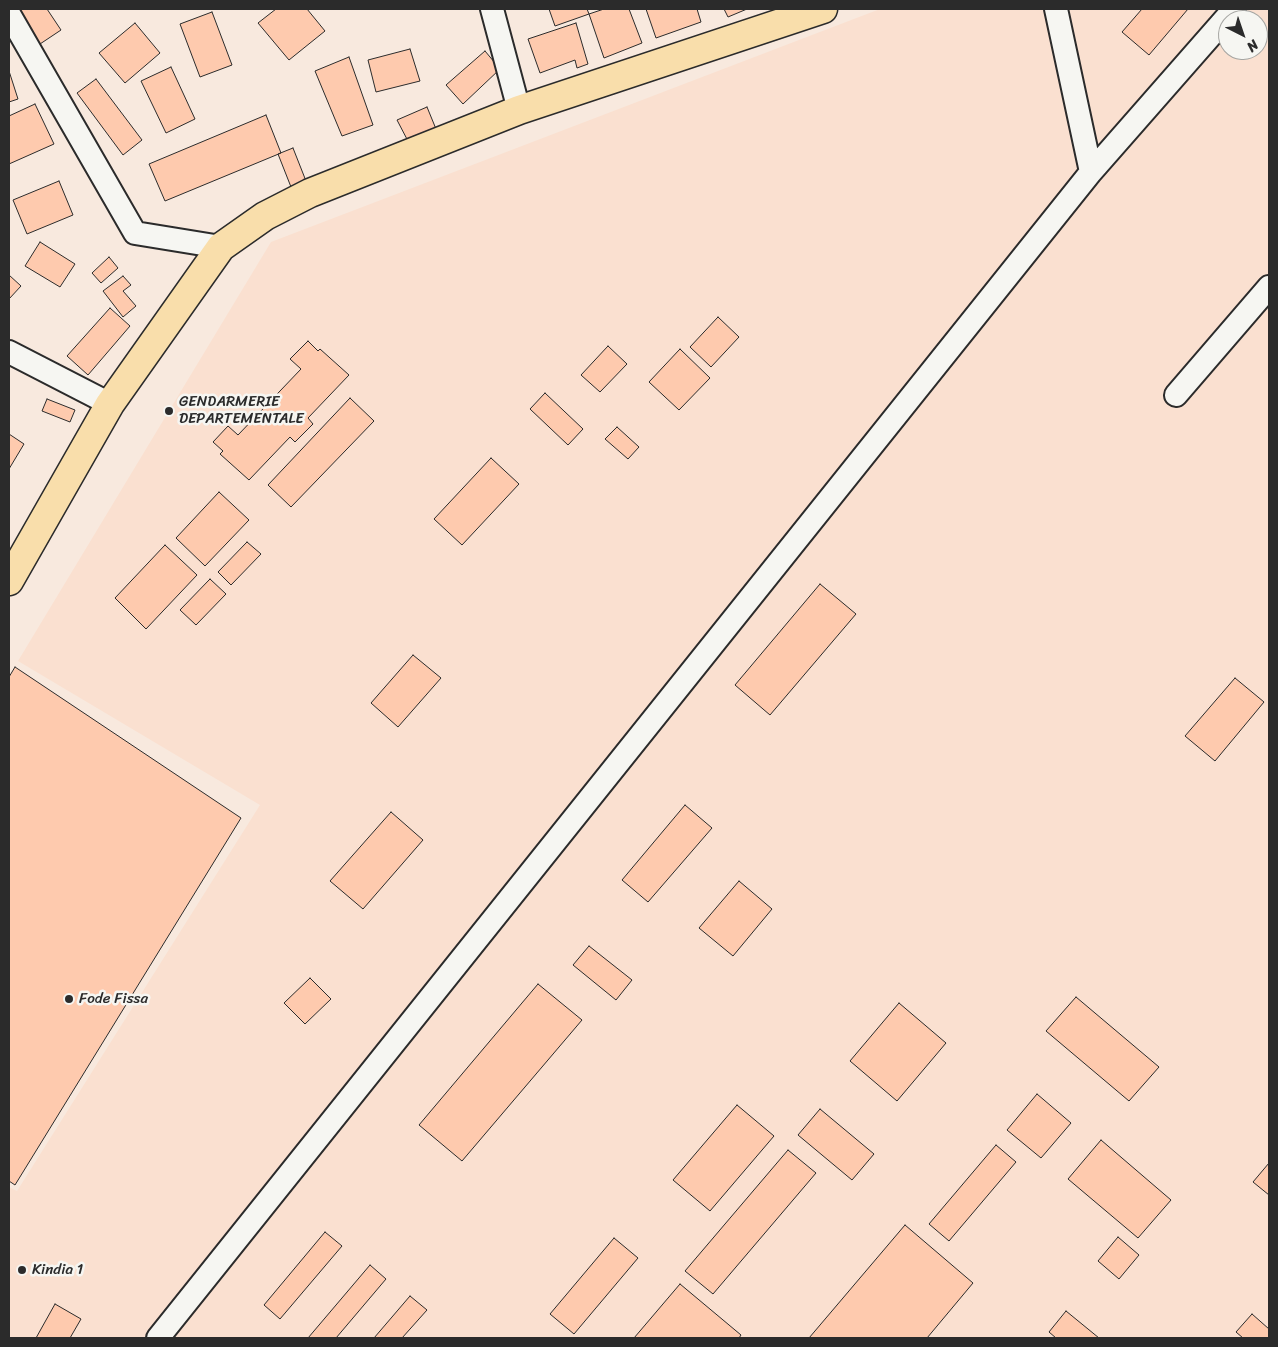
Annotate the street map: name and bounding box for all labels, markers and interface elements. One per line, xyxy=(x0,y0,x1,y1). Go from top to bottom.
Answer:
north arrow xyxy=(1218,10,1268,60)
text: N xyxy=(1241,33,1264,59)
place label: GENDARMERIE DEPARTEMENTALE xyxy=(179,393,304,428)
marker: GENDARMERIE DEPARTEMENTALE xyxy=(163,405,175,417)
place label: Fode Fissa xyxy=(79,990,148,1008)
marker: Fode Fissa xyxy=(63,993,75,1005)
place label: Kindia 1 xyxy=(32,1261,83,1279)
marker: Kindia 1 xyxy=(16,1264,28,1276)

